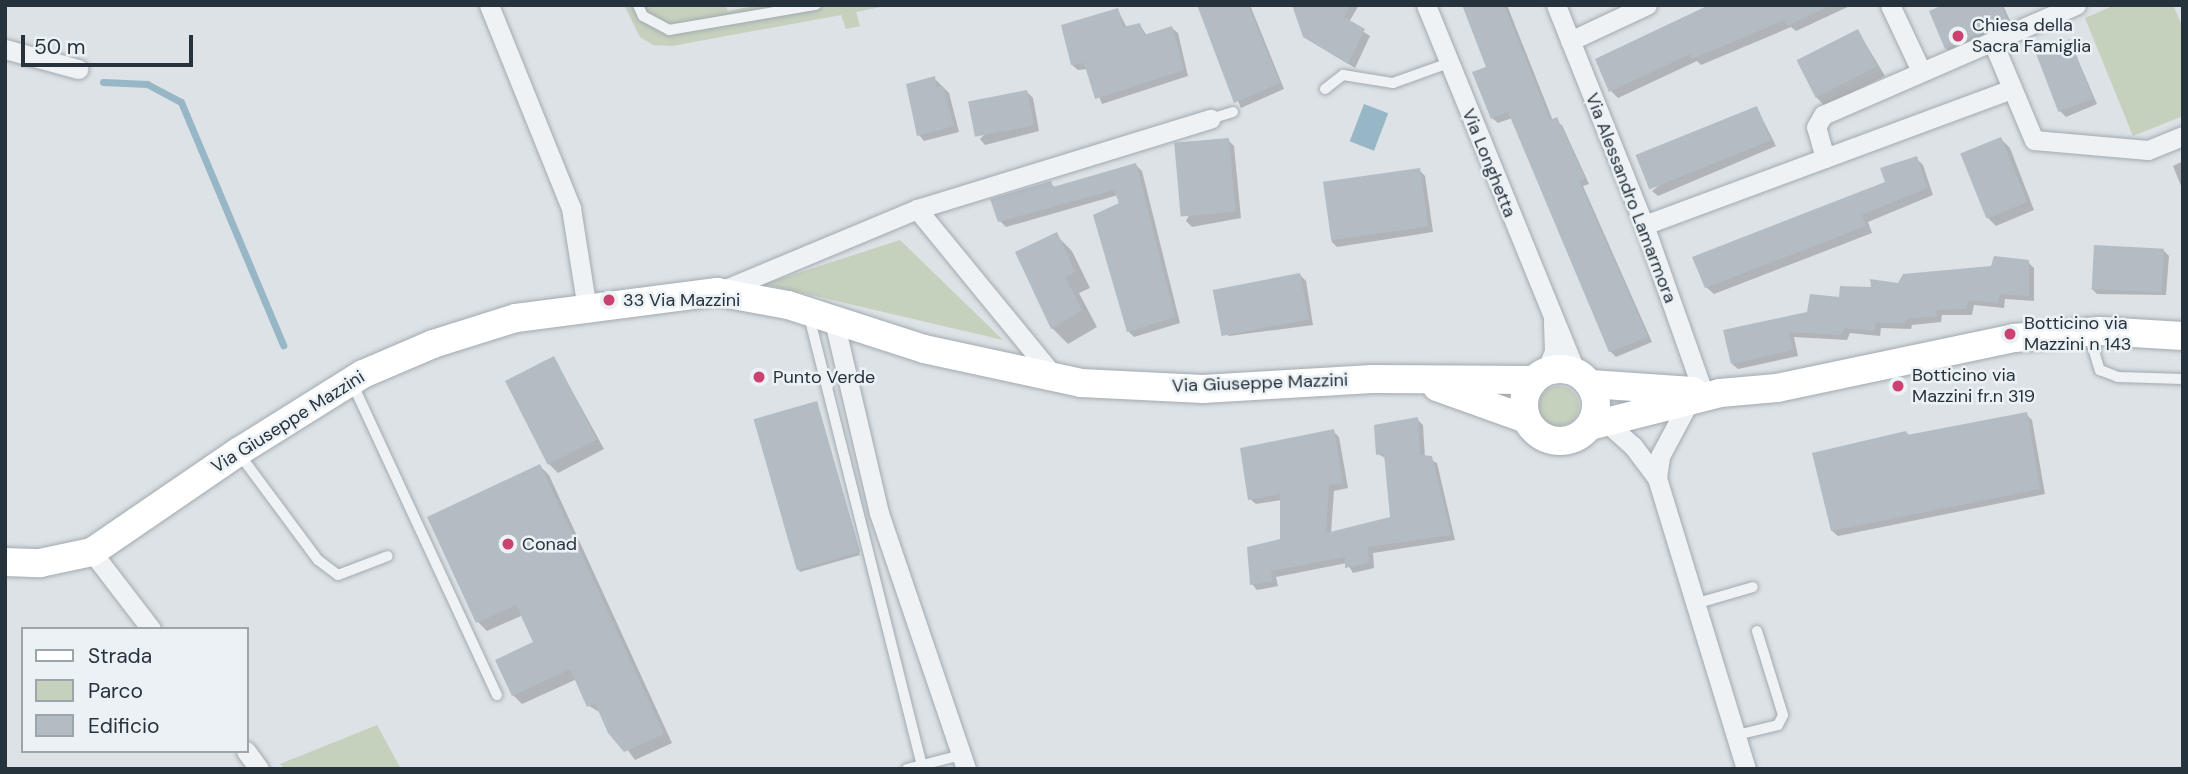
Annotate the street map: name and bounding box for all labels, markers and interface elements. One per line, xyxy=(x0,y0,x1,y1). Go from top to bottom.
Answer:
place label: Chiesa della Sacra Famiglia xyxy=(1972,15,2091,58)
scale bar xyxy=(24,21,196,65)
marker: Chiesa della Sacra Famiglia xyxy=(1950,28,1966,44)
text: 50 m xyxy=(34,33,85,61)
street label: Via Alessandro Lamarmora xyxy=(1581,90,1681,306)
street label: Via Longhetta xyxy=(1457,106,1521,220)
place label: 33 Via Mazzini xyxy=(623,289,740,311)
marker: 33 Via Mazzini xyxy=(601,292,617,308)
place label: Botticino via Mazzini n 143 xyxy=(2024,313,2131,356)
marker: Botticino via Mazzini n 143 xyxy=(2002,326,2018,342)
place label: Botticino via Mazzini fr.n 319 xyxy=(1912,365,2035,408)
street label: Via Giuseppe Mazzini xyxy=(207,366,369,478)
place label: Punto Verde xyxy=(773,366,875,388)
marker: Punto Verde xyxy=(751,369,767,385)
street label: Via Giuseppe Mazzini xyxy=(1171,369,1349,397)
marker: Botticino via Mazzini fr.n 319 xyxy=(1890,378,1906,394)
place label: Conad xyxy=(522,533,577,555)
marker: Conad xyxy=(500,536,516,552)
legend xyxy=(21,627,248,753)
text: Strada xyxy=(88,642,152,670)
text: Parco xyxy=(88,677,143,705)
text: Edificio xyxy=(88,712,159,740)

